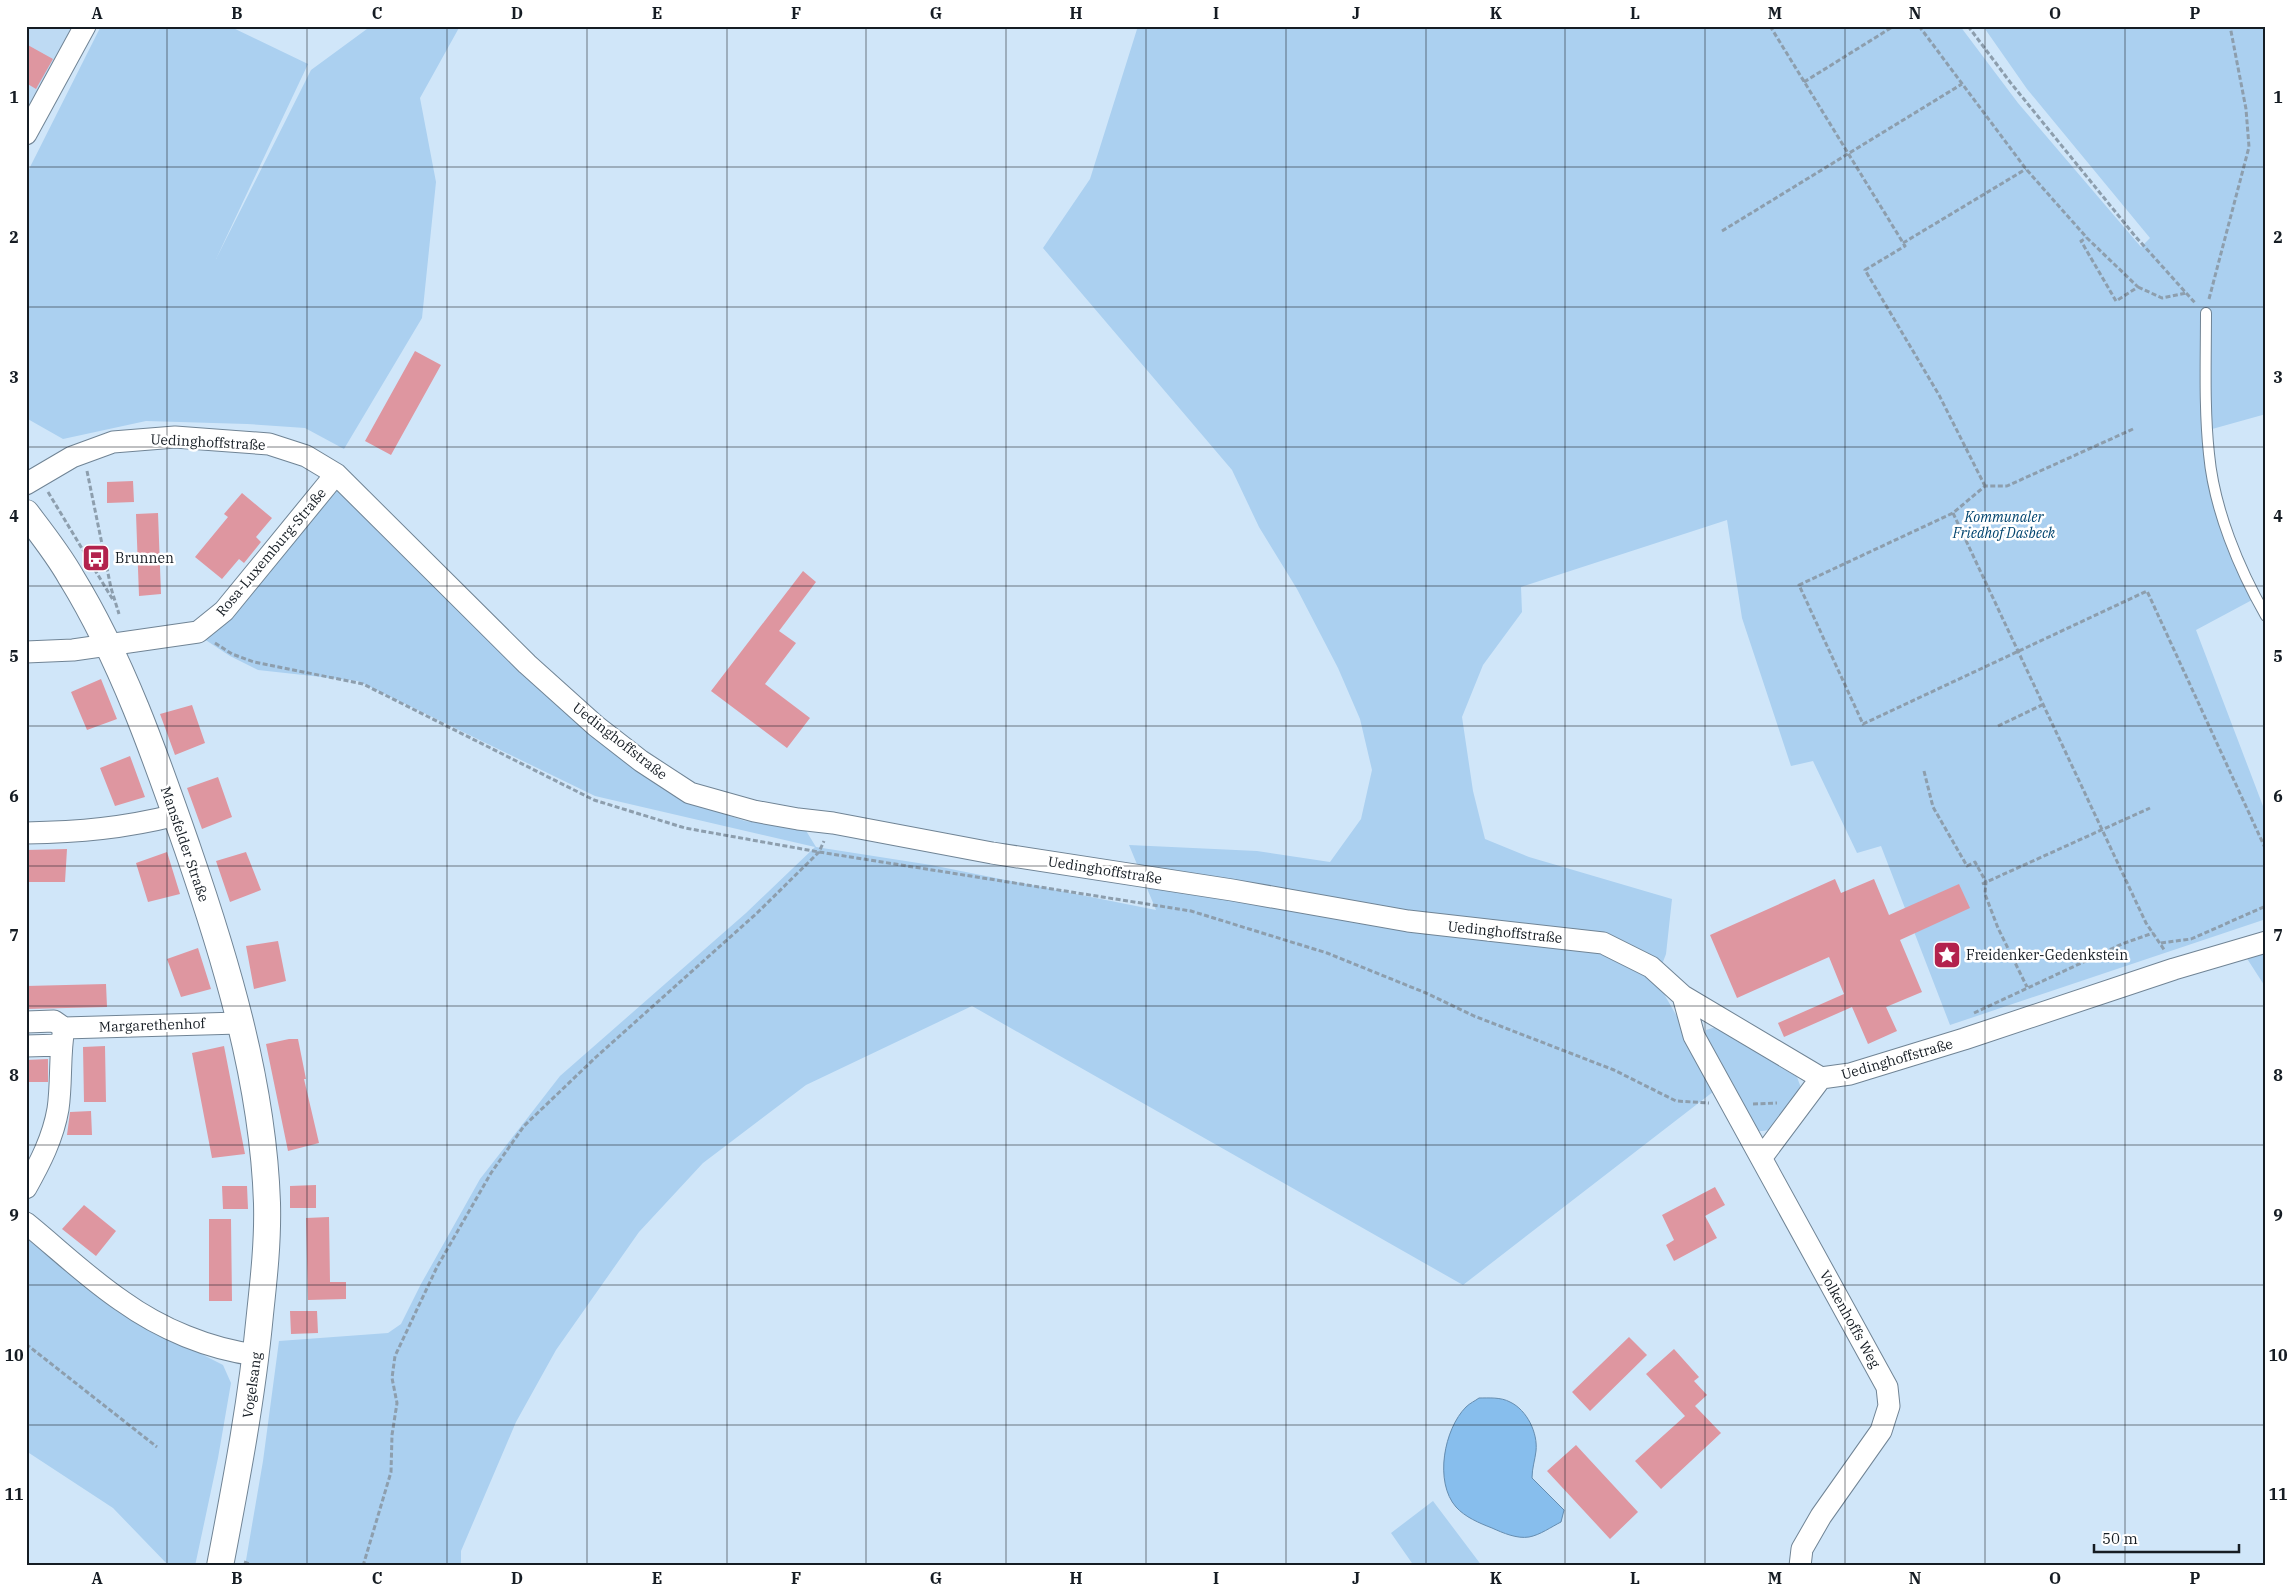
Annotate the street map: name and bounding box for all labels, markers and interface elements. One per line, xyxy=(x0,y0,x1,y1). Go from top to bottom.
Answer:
text: A xyxy=(91,3,103,23)
text: B xyxy=(231,3,243,23)
text: C xyxy=(372,3,382,23)
text: D xyxy=(511,3,523,23)
text: E xyxy=(652,3,662,23)
text: F xyxy=(791,3,801,23)
text: G xyxy=(930,3,942,23)
text: H xyxy=(1070,3,1083,23)
text: I xyxy=(1213,3,1219,23)
text: J xyxy=(1352,3,1360,23)
text: K xyxy=(1490,3,1503,23)
text: L xyxy=(1630,3,1640,23)
text: M xyxy=(1768,3,1782,23)
text: N xyxy=(1909,3,1921,23)
text: O xyxy=(2049,3,2061,23)
text: P xyxy=(2190,3,2201,23)
text: 1 xyxy=(9,87,19,107)
text: 1 xyxy=(2273,87,2283,107)
text: 2 xyxy=(9,227,19,247)
text: 2 xyxy=(2273,227,2283,247)
text: 3 xyxy=(9,367,19,387)
text: 3 xyxy=(2273,367,2283,387)
street label: Uedinghoffstraße xyxy=(150,430,266,454)
street label: Rosa-Luxemburg-Straße xyxy=(212,484,330,620)
text: 4 xyxy=(9,506,19,526)
text: 4 xyxy=(2273,506,2283,526)
park label: Kommunaler Friedhof Dasbeck xyxy=(1952,508,2056,542)
bus stop icon: Brunnen xyxy=(81,543,111,573)
place label: Brunnen xyxy=(115,549,174,567)
text: 5 xyxy=(9,646,19,666)
text: 5 xyxy=(2273,646,2283,666)
street label: Uedinghoffstraße xyxy=(569,698,671,784)
street label: Mansfelder Straße xyxy=(157,784,213,904)
text: 6 xyxy=(9,786,19,806)
text: 6 xyxy=(2273,786,2283,806)
street label: Uedinghoffstraße xyxy=(1047,852,1163,888)
street label: Uedinghoffstraße xyxy=(1447,917,1563,947)
text: 7 xyxy=(9,925,19,945)
text: 7 xyxy=(2273,925,2283,945)
place icon: Freidenker-Gedenkstein xyxy=(1932,940,1962,970)
place label: Freidenker-Gedenkstein xyxy=(1966,946,2128,964)
street label: Margarethenhof xyxy=(98,1014,207,1036)
street label: Uedinghoffstraße xyxy=(1839,1034,1955,1084)
text: 8 xyxy=(9,1065,19,1085)
text: 8 xyxy=(2273,1065,2283,1085)
text: 9 xyxy=(9,1205,19,1225)
text: 9 xyxy=(2273,1205,2283,1225)
street label: Volkenhoffs Weg xyxy=(1816,1267,1885,1371)
text: 10 xyxy=(4,1345,24,1365)
text: 10 xyxy=(2268,1345,2288,1365)
street label: Vogelsang xyxy=(238,1350,266,1419)
text: 11 xyxy=(4,1484,24,1504)
text: 11 xyxy=(2268,1484,2288,1504)
scale bar xyxy=(2094,1522,2240,1554)
text: 50 m xyxy=(2102,1529,2138,1548)
text: A xyxy=(91,1568,103,1588)
text: B xyxy=(231,1568,243,1588)
text: C xyxy=(372,1568,382,1588)
text: D xyxy=(511,1568,523,1588)
text: E xyxy=(652,1568,662,1588)
text: F xyxy=(791,1568,801,1588)
text: G xyxy=(930,1568,942,1588)
text: H xyxy=(1070,1568,1083,1588)
text: I xyxy=(1213,1568,1219,1588)
text: J xyxy=(1352,1568,1360,1588)
text: K xyxy=(1490,1568,1503,1588)
text: L xyxy=(1630,1568,1640,1588)
text: M xyxy=(1768,1568,1782,1588)
text: N xyxy=(1909,1568,1921,1588)
text: O xyxy=(2049,1568,2061,1588)
text: P xyxy=(2190,1568,2201,1588)

